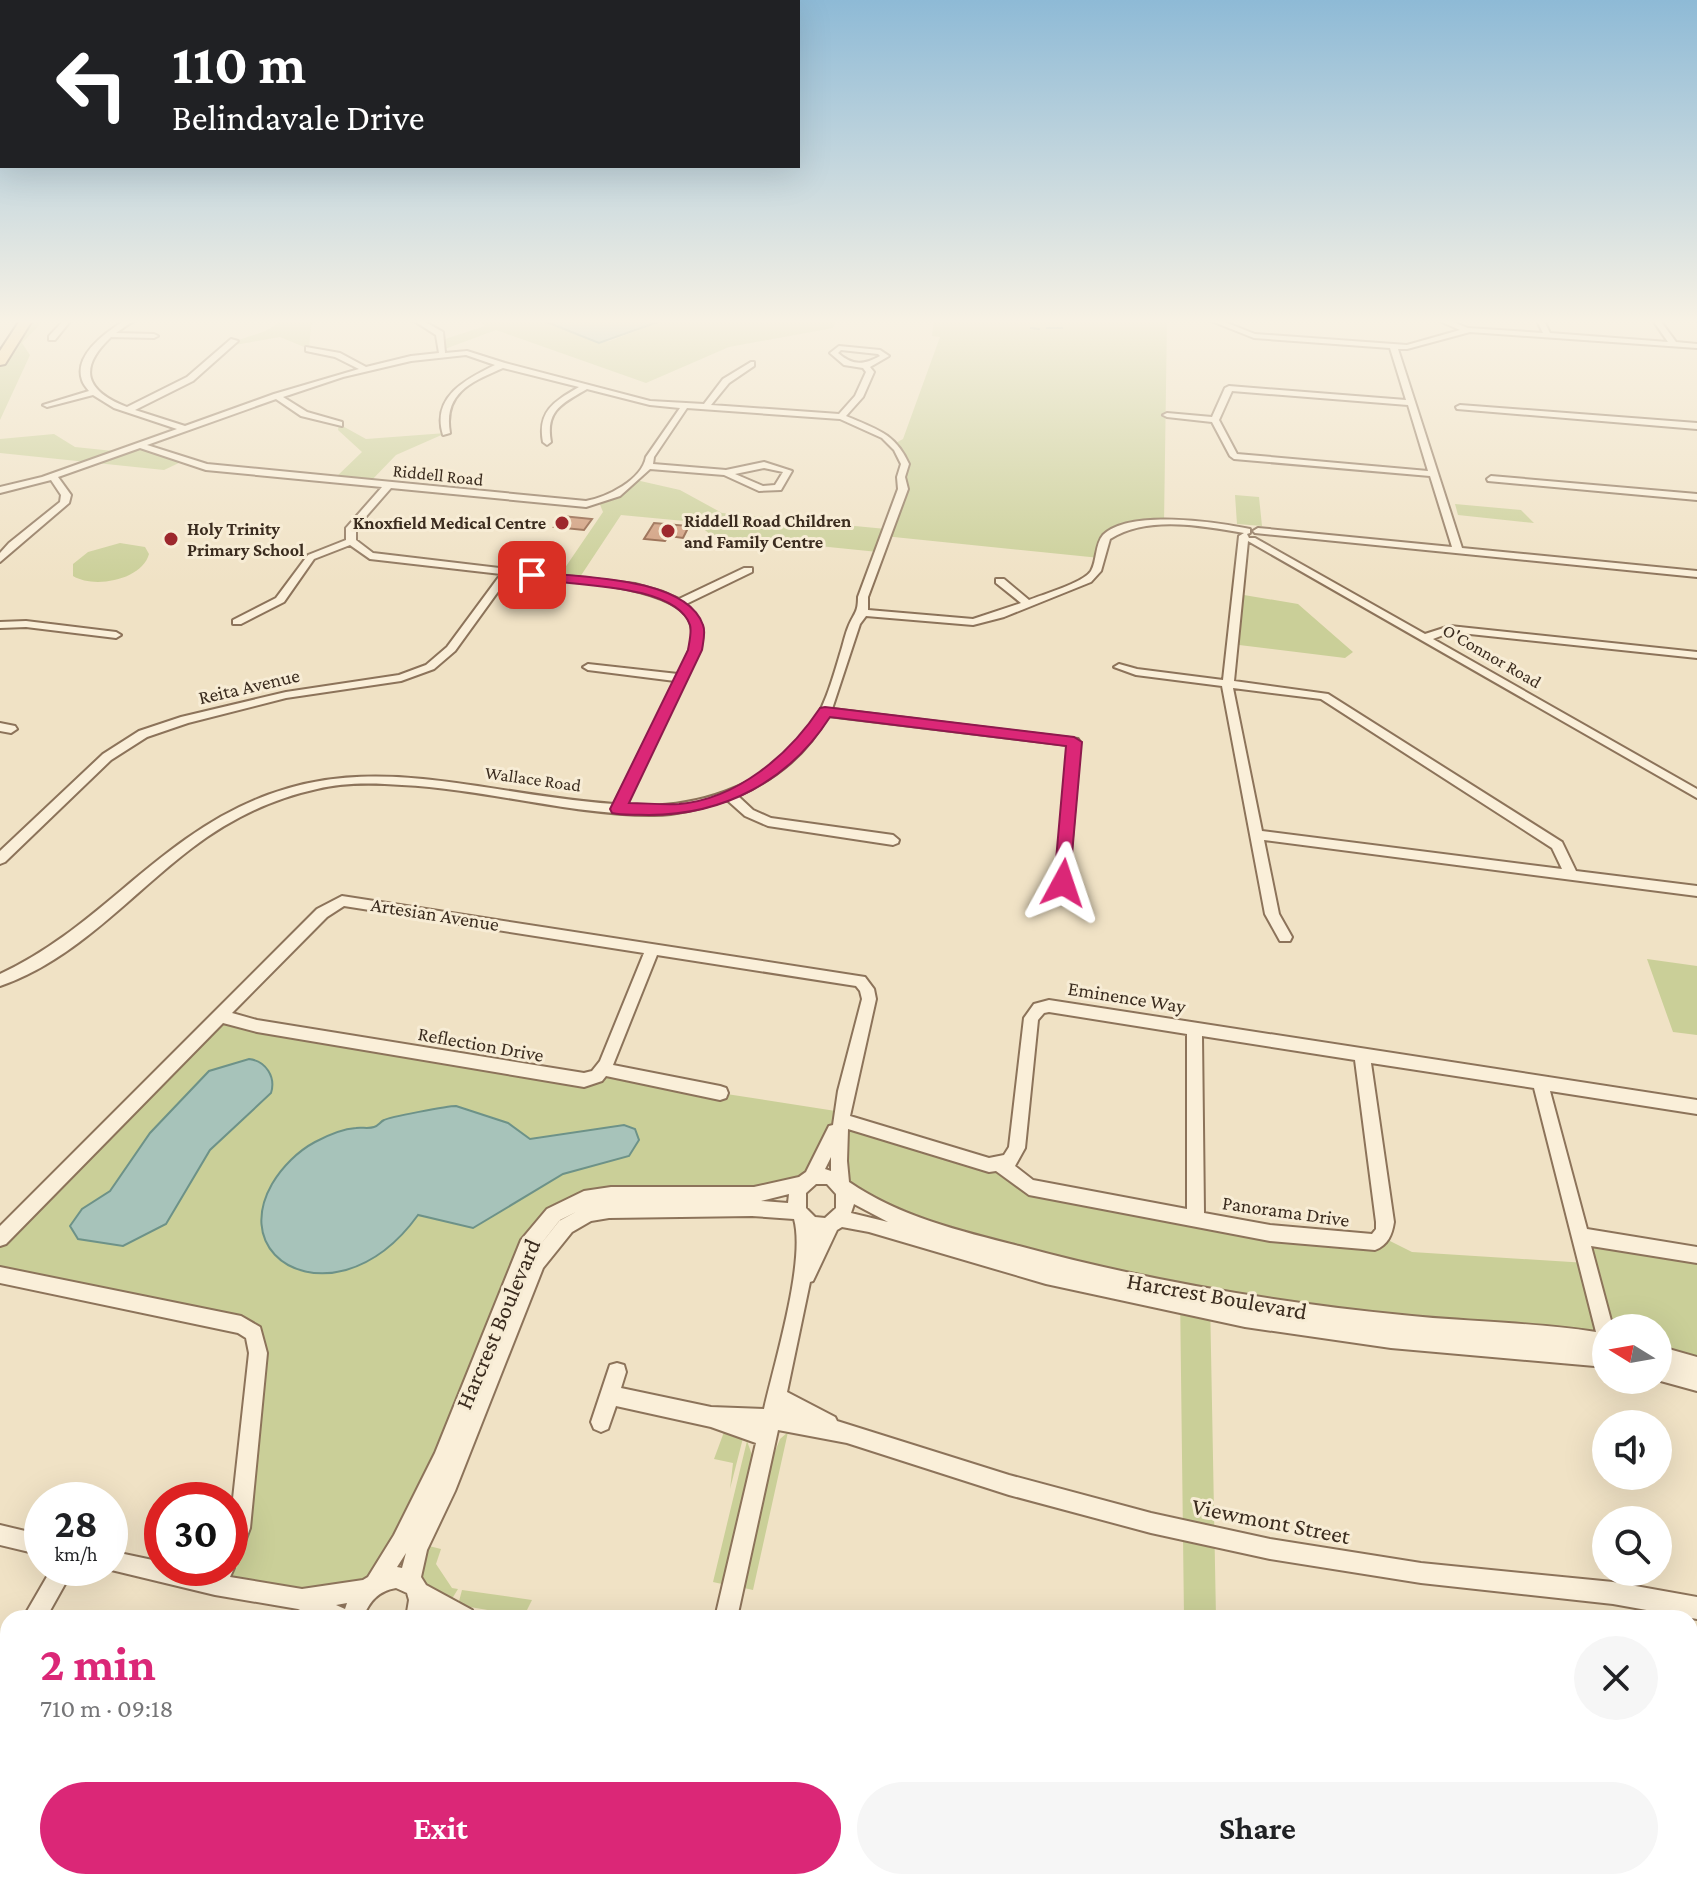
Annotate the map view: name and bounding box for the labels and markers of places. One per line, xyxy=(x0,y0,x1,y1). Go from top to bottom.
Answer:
place label: Riddell Road Children and Family Centre xyxy=(684,511,852,552)
place label: Knoxfield Medical Centre xyxy=(353,513,546,533)
marker: Knoxfield Medical Centre xyxy=(553,514,571,532)
place label: Holy Trinity Primary School xyxy=(187,519,304,560)
marker: Riddell Road Children and Family Centre xyxy=(659,522,677,540)
marker: Holy Trinity Primary School xyxy=(162,530,180,548)
pin xyxy=(498,541,566,609)

